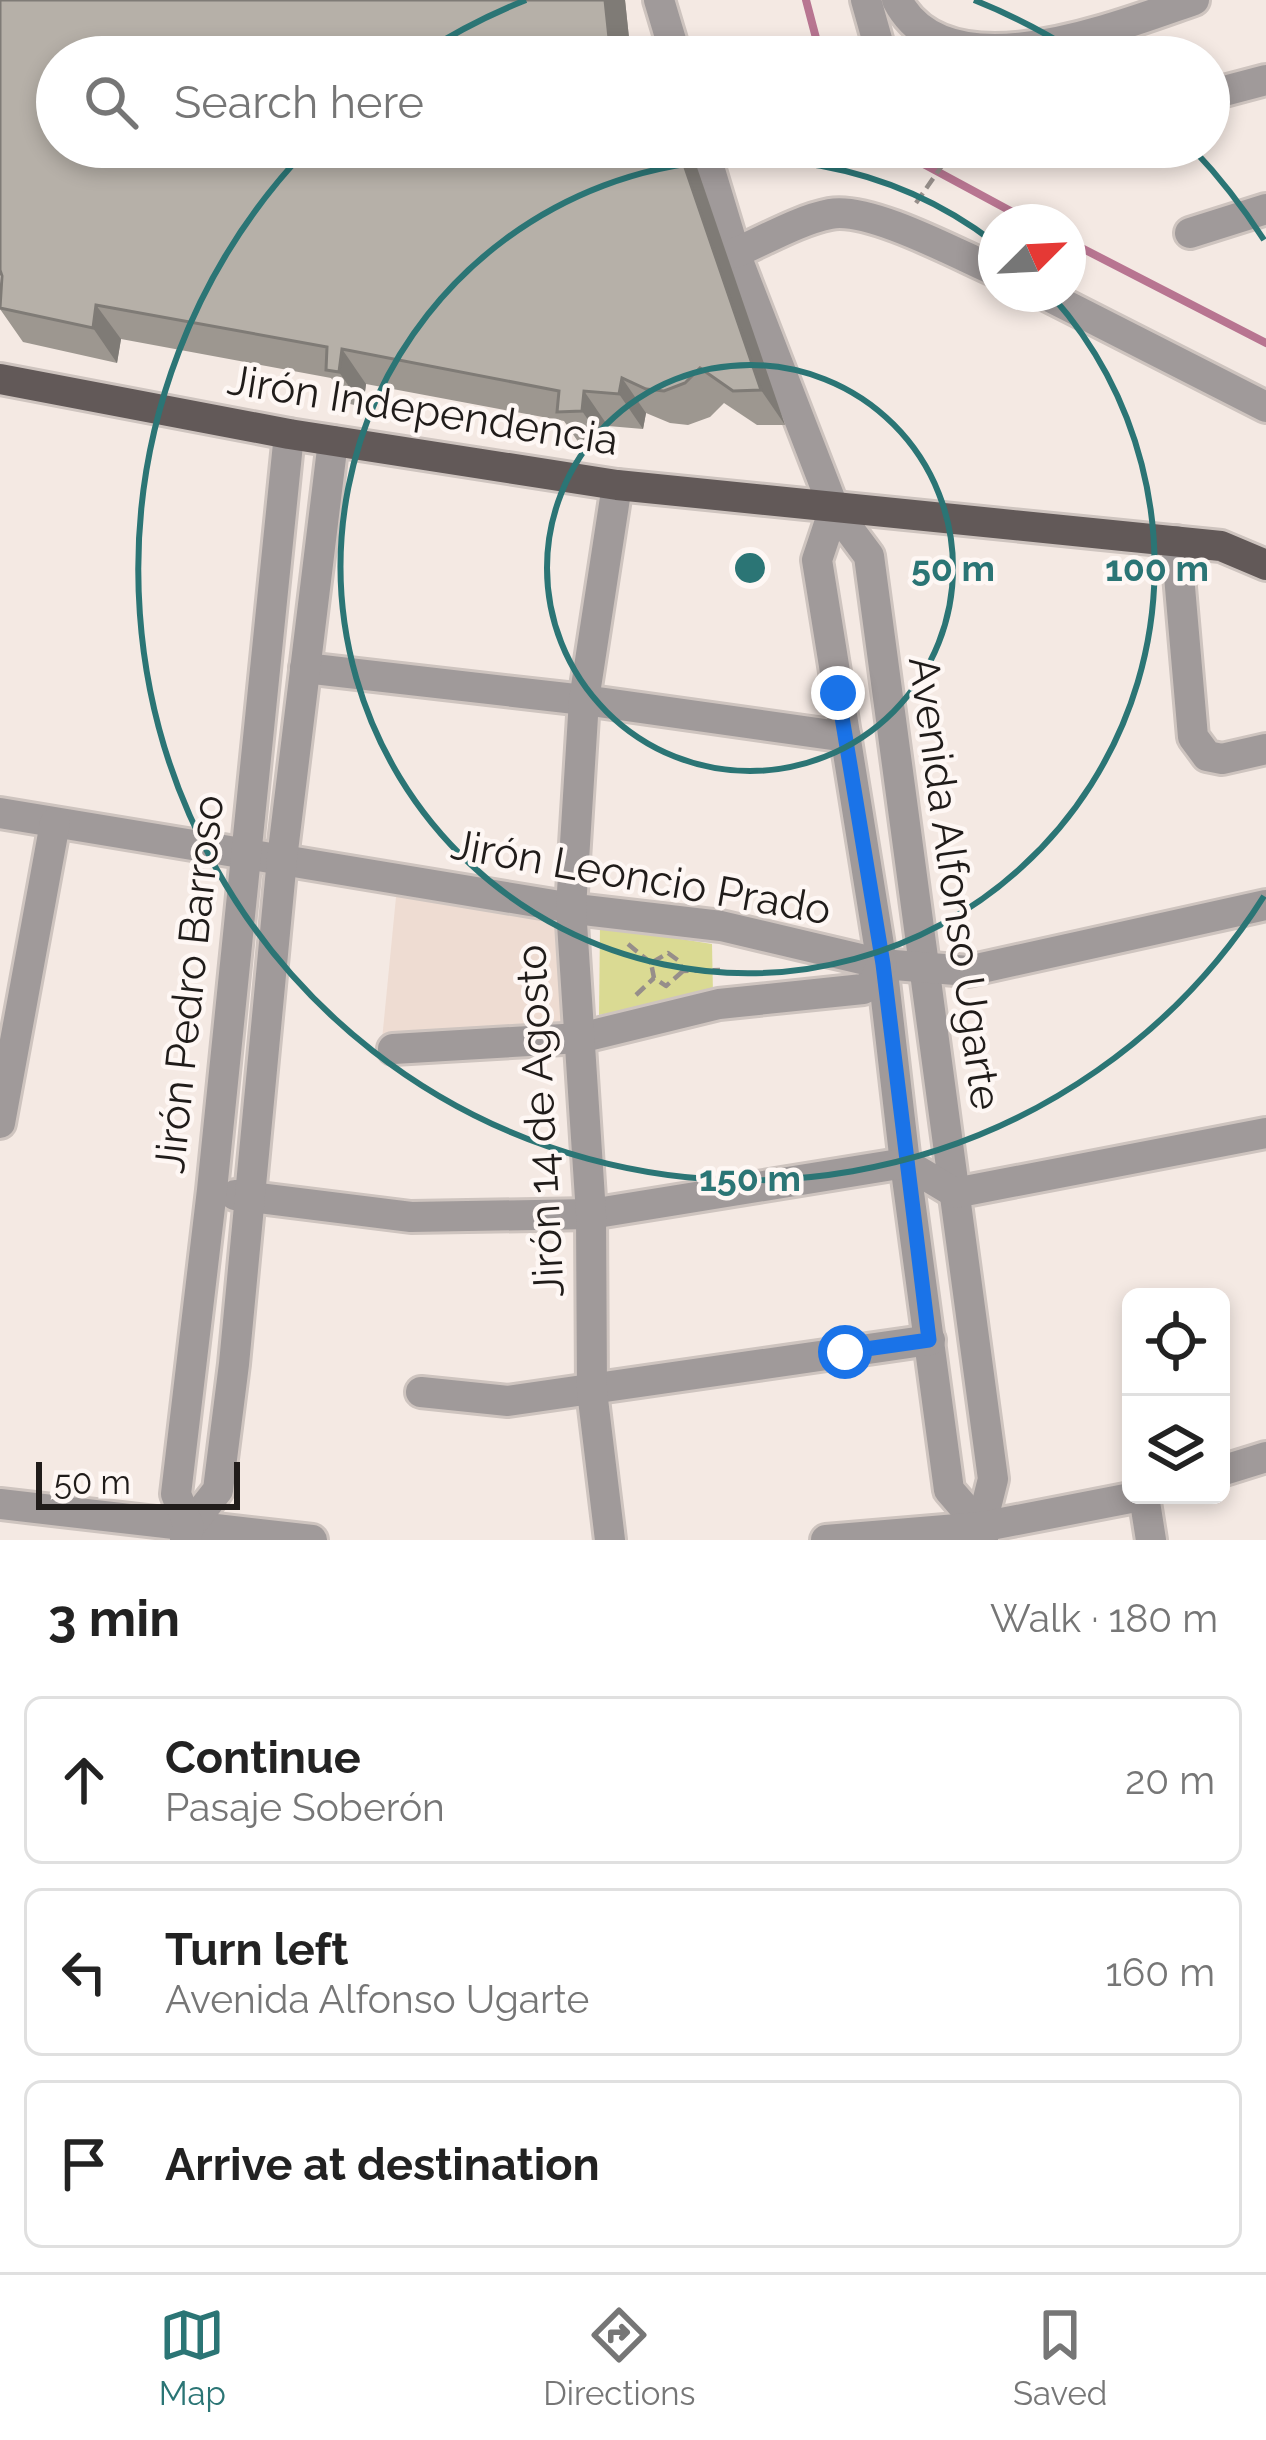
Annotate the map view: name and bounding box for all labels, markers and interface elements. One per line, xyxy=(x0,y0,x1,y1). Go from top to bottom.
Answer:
search box xyxy=(36,36,1230,168)
icon: search xyxy=(78,69,144,135)
text: Search here xyxy=(174,76,424,129)
north arrow xyxy=(978,204,1086,312)
street label: Jirón Independencia xyxy=(224,355,622,465)
centre of rings xyxy=(729,547,771,589)
text: 50 m xyxy=(911,547,995,589)
text: 100 m xyxy=(1105,547,1209,589)
street label: Avenida Alfonso Ugarte xyxy=(899,653,1011,1113)
route end xyxy=(811,666,865,720)
street label: Jirón Pedro Barroso xyxy=(145,793,233,1175)
street label: Jirón Leoncio Prado xyxy=(447,819,835,935)
street label: Jirón 14 de Agosto xyxy=(506,943,574,1299)
text: 150 m xyxy=(699,1157,801,1199)
map controls xyxy=(1122,1288,1230,1504)
button: locate xyxy=(1122,1288,1230,1396)
route start xyxy=(818,1325,872,1379)
button: layers xyxy=(1122,1396,1230,1504)
scale bar xyxy=(36,1456,240,1509)
text: 50 m xyxy=(54,1463,131,1502)
text: 3 min xyxy=(48,1588,180,1648)
text: Walk · 180 m xyxy=(990,1595,1218,1641)
text: Continue xyxy=(165,1731,361,1784)
icon: ahead xyxy=(51,1747,117,1813)
text: 20 m xyxy=(1125,1757,1215,1803)
text: Pasaje Soberón xyxy=(165,1784,445,1830)
text: Turn left xyxy=(165,1923,348,1976)
icon: left xyxy=(51,1939,117,2005)
text: 160 m xyxy=(1105,1949,1215,1995)
text: Avenida Alfonso Ugarte xyxy=(165,1976,589,2022)
icon: arrive xyxy=(51,2131,117,2197)
text: Arrive at destination xyxy=(165,2138,600,2191)
tab: Map xyxy=(159,2302,226,2413)
tab: Directions xyxy=(543,2302,696,2413)
tab: Saved xyxy=(1013,2302,1107,2413)

